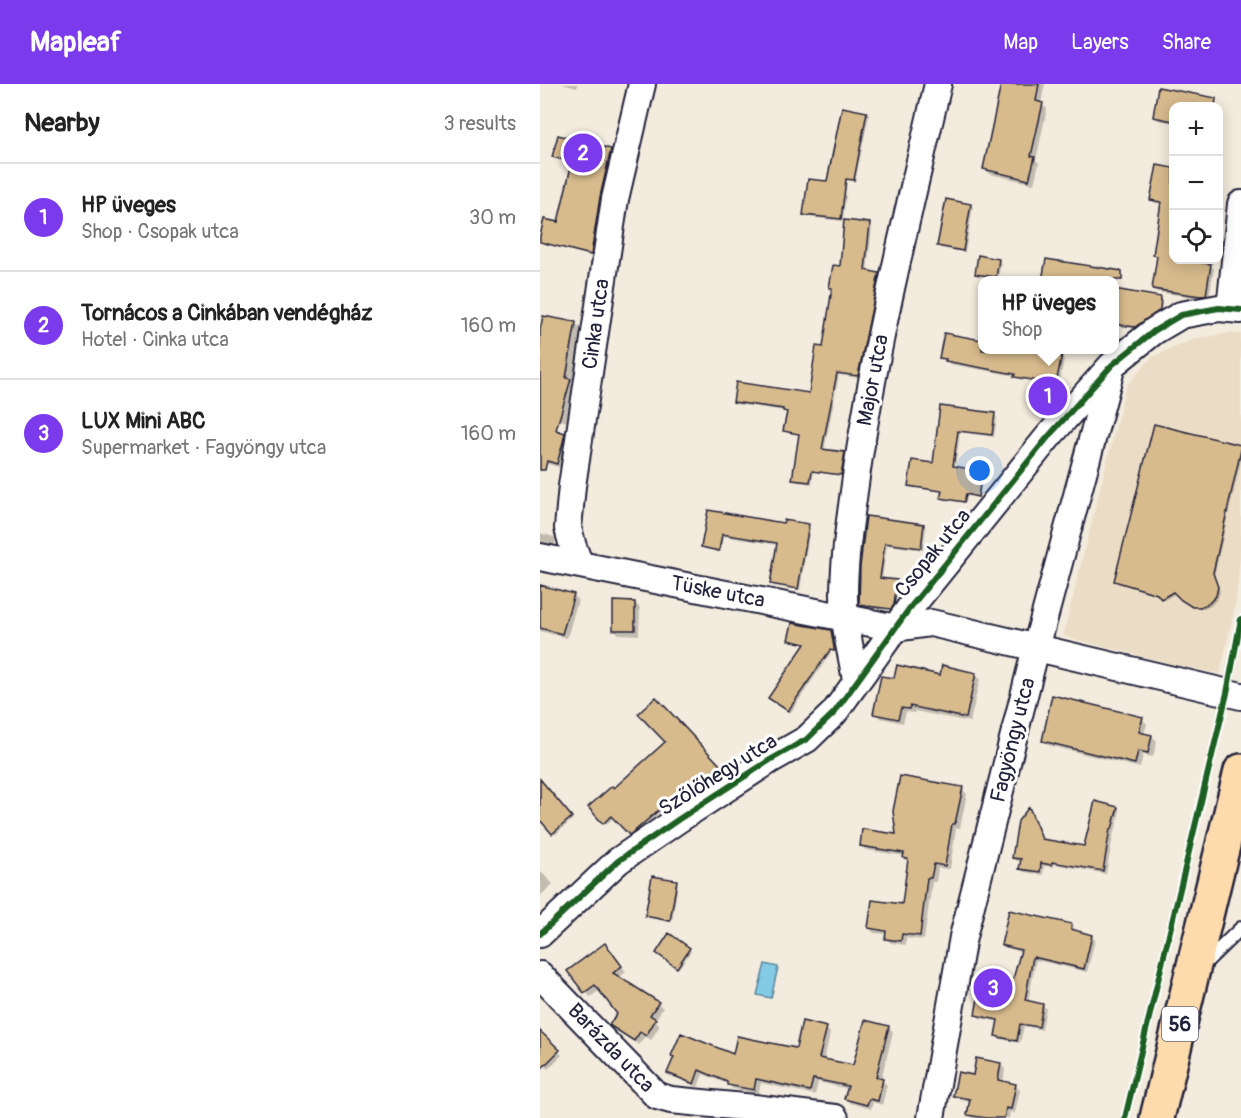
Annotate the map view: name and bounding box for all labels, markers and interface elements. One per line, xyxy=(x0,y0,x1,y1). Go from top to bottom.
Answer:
text: Mapleaf xyxy=(30,25,121,60)
text: Map xyxy=(1003,29,1038,56)
text: Layers xyxy=(1071,29,1129,56)
text: Share xyxy=(1162,29,1211,56)
map controls xyxy=(1169,102,1223,264)
button: + xyxy=(1169,102,1223,156)
text: Nearby xyxy=(24,107,100,139)
text: 3 results xyxy=(444,111,516,136)
pin: 2 xyxy=(564,130,603,176)
button: − xyxy=(1169,156,1223,210)
text: HP üveges xyxy=(81,191,176,219)
text: 1 xyxy=(40,205,47,230)
text: 30 m xyxy=(469,205,516,230)
button: locate xyxy=(1169,210,1223,264)
text: Shop · Csopak utca xyxy=(81,219,239,244)
popup xyxy=(978,276,1119,354)
street label: Cinka utca xyxy=(576,277,616,371)
text: HP üveges xyxy=(1001,289,1096,317)
text: Tornácos a Cinkában vendégház xyxy=(81,299,373,327)
text: 2 xyxy=(38,313,49,338)
text: 160 m xyxy=(461,313,516,338)
text: Shop xyxy=(1001,317,1043,342)
text: Hotel · Cinka utca xyxy=(81,327,229,352)
street label: Major utca xyxy=(851,332,895,428)
pin: 1 xyxy=(1028,374,1068,418)
text: LUX Mini ABC xyxy=(81,407,206,435)
text: 3 xyxy=(38,421,49,446)
text: 160 m xyxy=(461,421,516,446)
text: Supermarket · Fagyöngy utca xyxy=(81,435,326,460)
your location xyxy=(965,456,994,485)
street label: Csopak utca xyxy=(889,503,977,603)
street label: Tüske utca xyxy=(669,570,767,614)
street label: Fagyöngy utca xyxy=(984,675,1042,805)
street label: Szőlőhegy utca xyxy=(654,728,782,822)
pin: 3 xyxy=(974,966,1012,1010)
street label: Barázda utca xyxy=(562,998,660,1098)
road number: 56 xyxy=(1162,1007,1198,1041)

